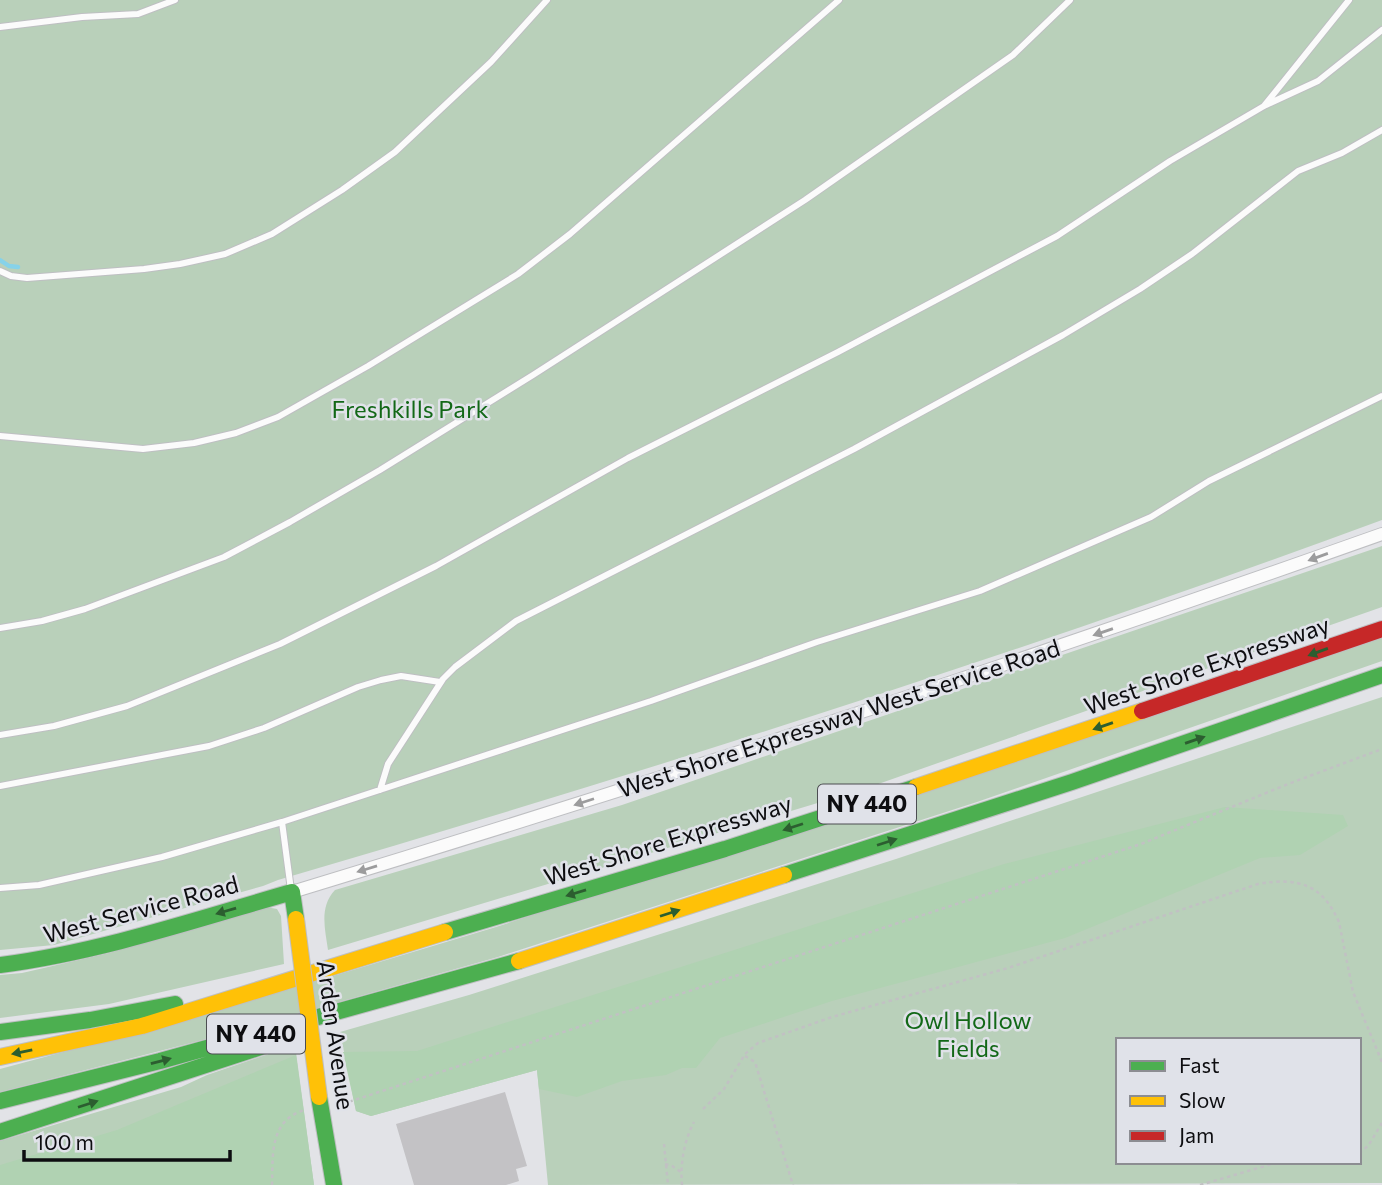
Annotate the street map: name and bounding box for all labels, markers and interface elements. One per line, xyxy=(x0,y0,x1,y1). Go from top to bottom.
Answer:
park label: Freshkills Park xyxy=(331,394,489,423)
one-way arrow xyxy=(1307,552,1328,563)
street label: West Shore Expressway xyxy=(1080,609,1333,720)
one-way arrow xyxy=(1092,627,1113,638)
street label: West Shore Expressway West Service Road xyxy=(614,632,1063,803)
one-way arrow xyxy=(1307,647,1328,658)
one-way arrow xyxy=(1092,721,1113,732)
one-way arrow xyxy=(1185,734,1206,744)
road number: NY 440 xyxy=(818,784,916,824)
street label: West Shore Expressway xyxy=(540,788,795,891)
one-way arrow xyxy=(574,798,595,808)
one-way arrow xyxy=(783,823,804,833)
one-way arrow xyxy=(876,837,897,847)
one-way arrow xyxy=(356,865,377,875)
street label: West Service Road xyxy=(40,869,241,949)
one-way arrow xyxy=(565,889,586,899)
one-way arrow xyxy=(215,906,236,916)
one-way arrow xyxy=(660,907,681,917)
street label: Arden Avenue xyxy=(312,958,361,1111)
park label: Owl Hollow Fields xyxy=(904,1005,1032,1062)
road number: NY 440 xyxy=(207,1015,305,1054)
legend xyxy=(1116,1038,1361,1164)
one-way arrow xyxy=(11,1047,33,1058)
text: Fast xyxy=(1179,1052,1220,1077)
one-way arrow xyxy=(151,1055,173,1066)
text: Slow xyxy=(1179,1087,1226,1112)
one-way arrow xyxy=(78,1098,99,1109)
scale bar xyxy=(24,1118,231,1162)
text: Jam xyxy=(1179,1122,1214,1147)
text: 100 m xyxy=(35,1129,94,1154)

